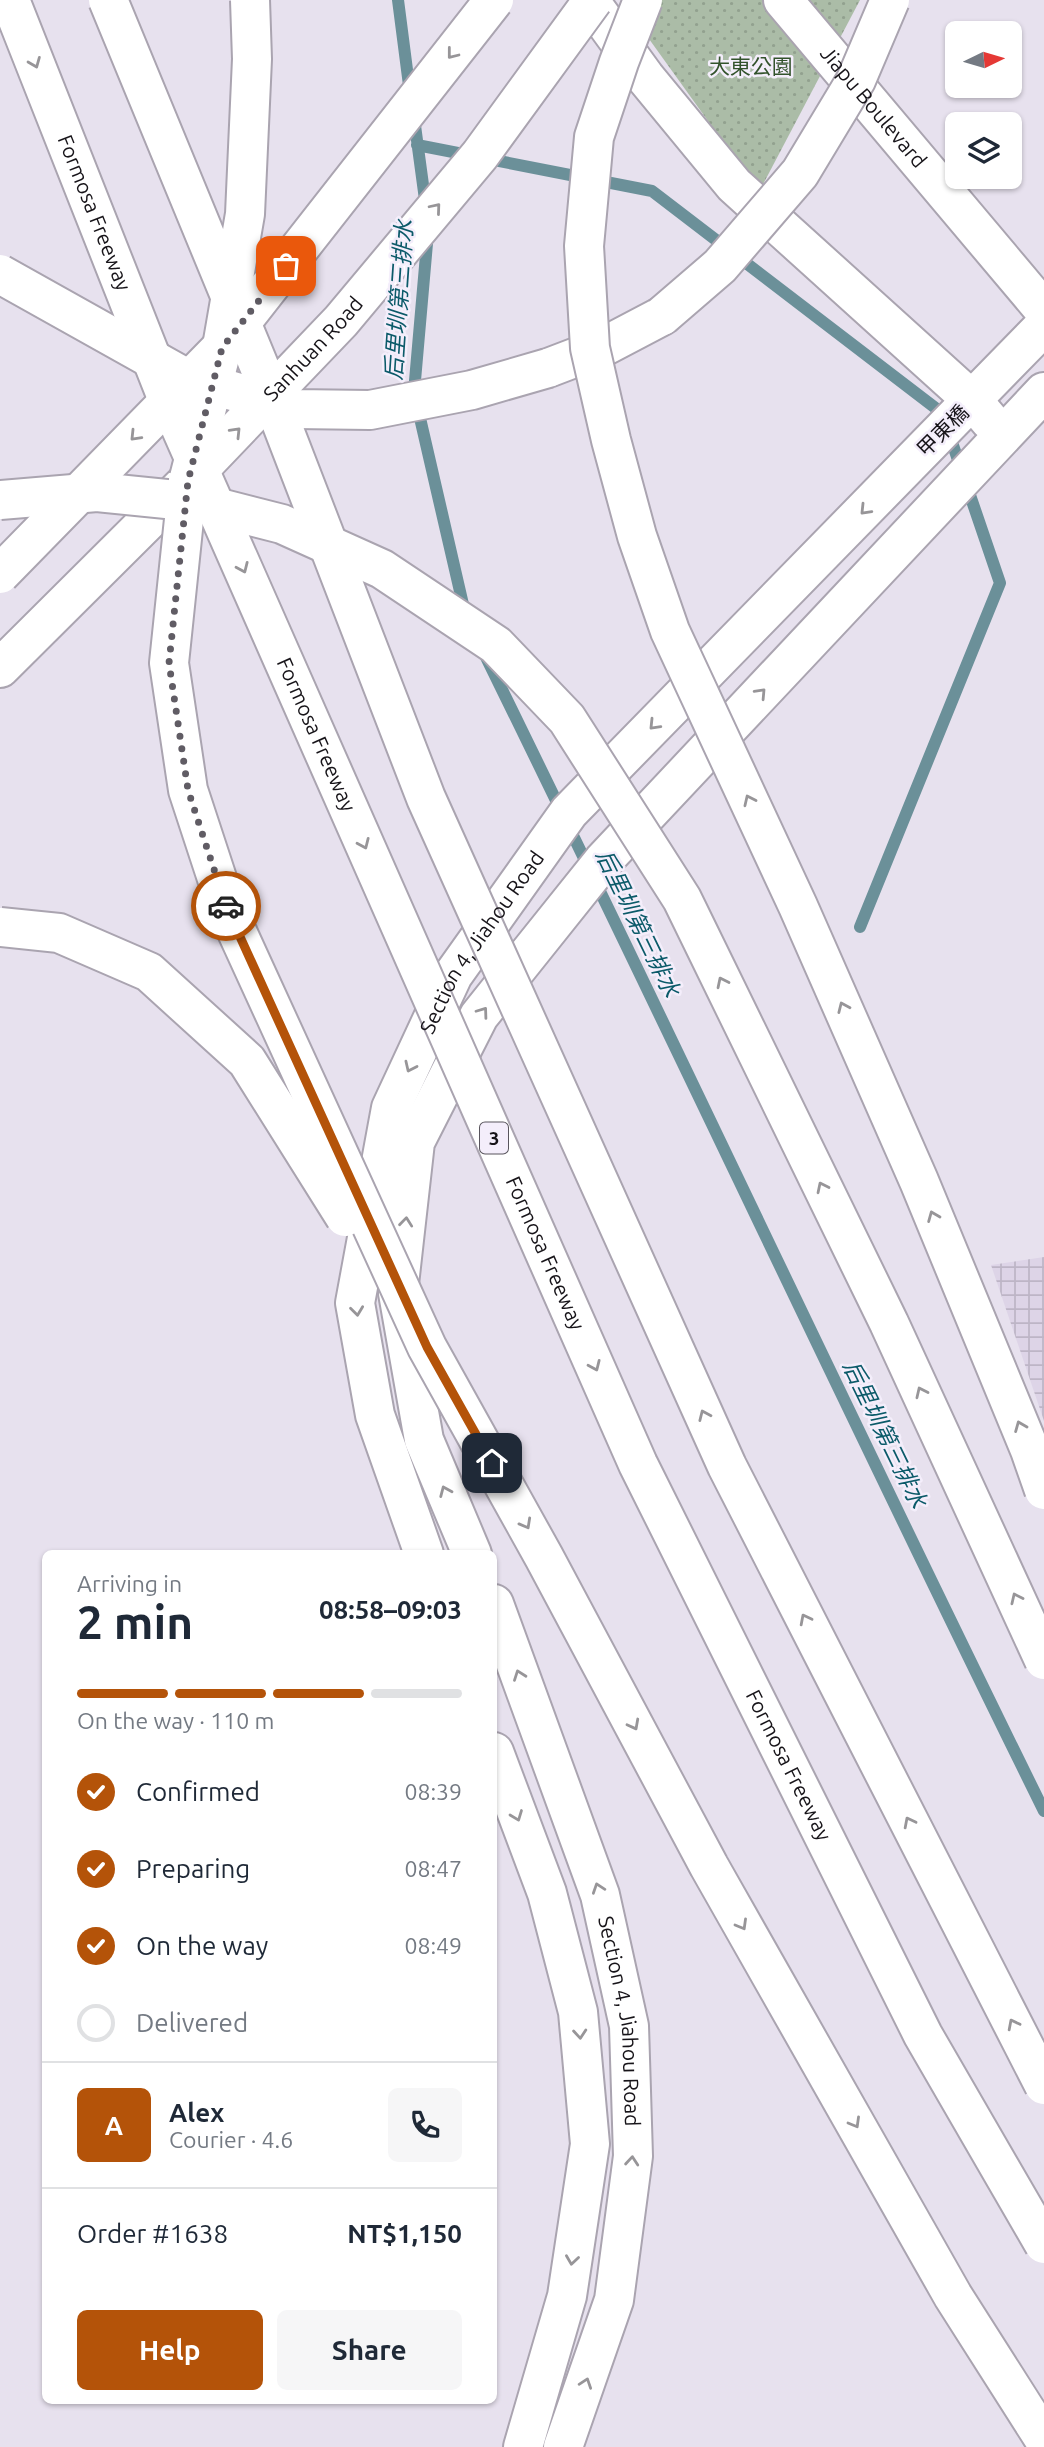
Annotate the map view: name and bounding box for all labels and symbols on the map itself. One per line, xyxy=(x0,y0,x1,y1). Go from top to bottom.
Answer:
north arrow xyxy=(945,21,1022,98)
street label: Jiapu Boulevard xyxy=(816,41,932,172)
one-way arrow xyxy=(447,46,460,58)
park label: 大東公園 xyxy=(709,54,793,78)
one-way arrow xyxy=(27,57,41,69)
street label: Formosa Freeway xyxy=(53,131,137,294)
one-way arrow xyxy=(428,203,441,215)
water label: 后里圳第三排水 xyxy=(380,218,417,381)
pin xyxy=(256,236,316,296)
street label: Sanhuan Road xyxy=(258,292,367,405)
street label: 甲東橋 xyxy=(912,400,973,461)
one-way arrow xyxy=(227,427,240,440)
one-way arrow xyxy=(131,428,144,441)
one-way arrow xyxy=(861,502,873,514)
one-way arrow xyxy=(235,561,249,574)
street label: Formosa Freeway xyxy=(273,654,361,815)
one-way arrow xyxy=(753,688,766,701)
one-way arrow xyxy=(650,717,663,730)
one-way arrow xyxy=(743,795,757,807)
one-way arrow xyxy=(356,837,370,849)
water label: 后里圳第三排水 xyxy=(592,845,685,1002)
street label: Section 4, Jiahou Road xyxy=(414,846,548,1037)
courier xyxy=(191,871,261,941)
one-way arrow xyxy=(717,977,731,989)
one-way arrow xyxy=(837,1002,851,1014)
one-way arrow xyxy=(475,1007,487,1020)
one-way arrow xyxy=(404,1060,418,1072)
road number: 3 xyxy=(480,1122,508,1154)
street label: Formosa Freeway xyxy=(502,1172,590,1333)
one-way arrow xyxy=(817,1182,831,1194)
one-way arrow xyxy=(928,1210,942,1222)
one-way arrow xyxy=(398,1216,413,1227)
one-way arrow xyxy=(349,1305,364,1317)
water label: 后里圳第三排水 xyxy=(839,1356,932,1513)
one-way arrow xyxy=(587,1358,601,1371)
one-way arrow xyxy=(915,1387,929,1399)
one-way arrow xyxy=(698,1410,712,1423)
one-way arrow xyxy=(1014,1421,1028,1433)
pin xyxy=(462,1433,522,1493)
one-way arrow xyxy=(440,1486,454,1498)
one-way arrow xyxy=(518,1517,531,1530)
one-way arrow xyxy=(1010,1593,1024,1606)
one-way arrow xyxy=(800,1614,814,1626)
one-way arrow xyxy=(514,1669,528,1681)
street label: Formosa Freeway xyxy=(742,1685,837,1844)
one-way arrow xyxy=(626,1718,639,1730)
one-way arrow xyxy=(509,1809,523,1821)
one-way arrow xyxy=(904,1816,917,1829)
one-way arrow xyxy=(592,1883,606,1895)
street label: Section 4, Jiahou Road xyxy=(594,1914,645,2127)
one-way arrow xyxy=(734,1917,747,1930)
one-way arrow xyxy=(1007,2019,1021,2031)
one-way arrow xyxy=(572,2029,587,2040)
one-way arrow xyxy=(846,2115,859,2128)
one-way arrow xyxy=(624,2155,639,2166)
one-way arrow xyxy=(565,2254,580,2266)
one-way arrow xyxy=(578,2377,592,2389)

